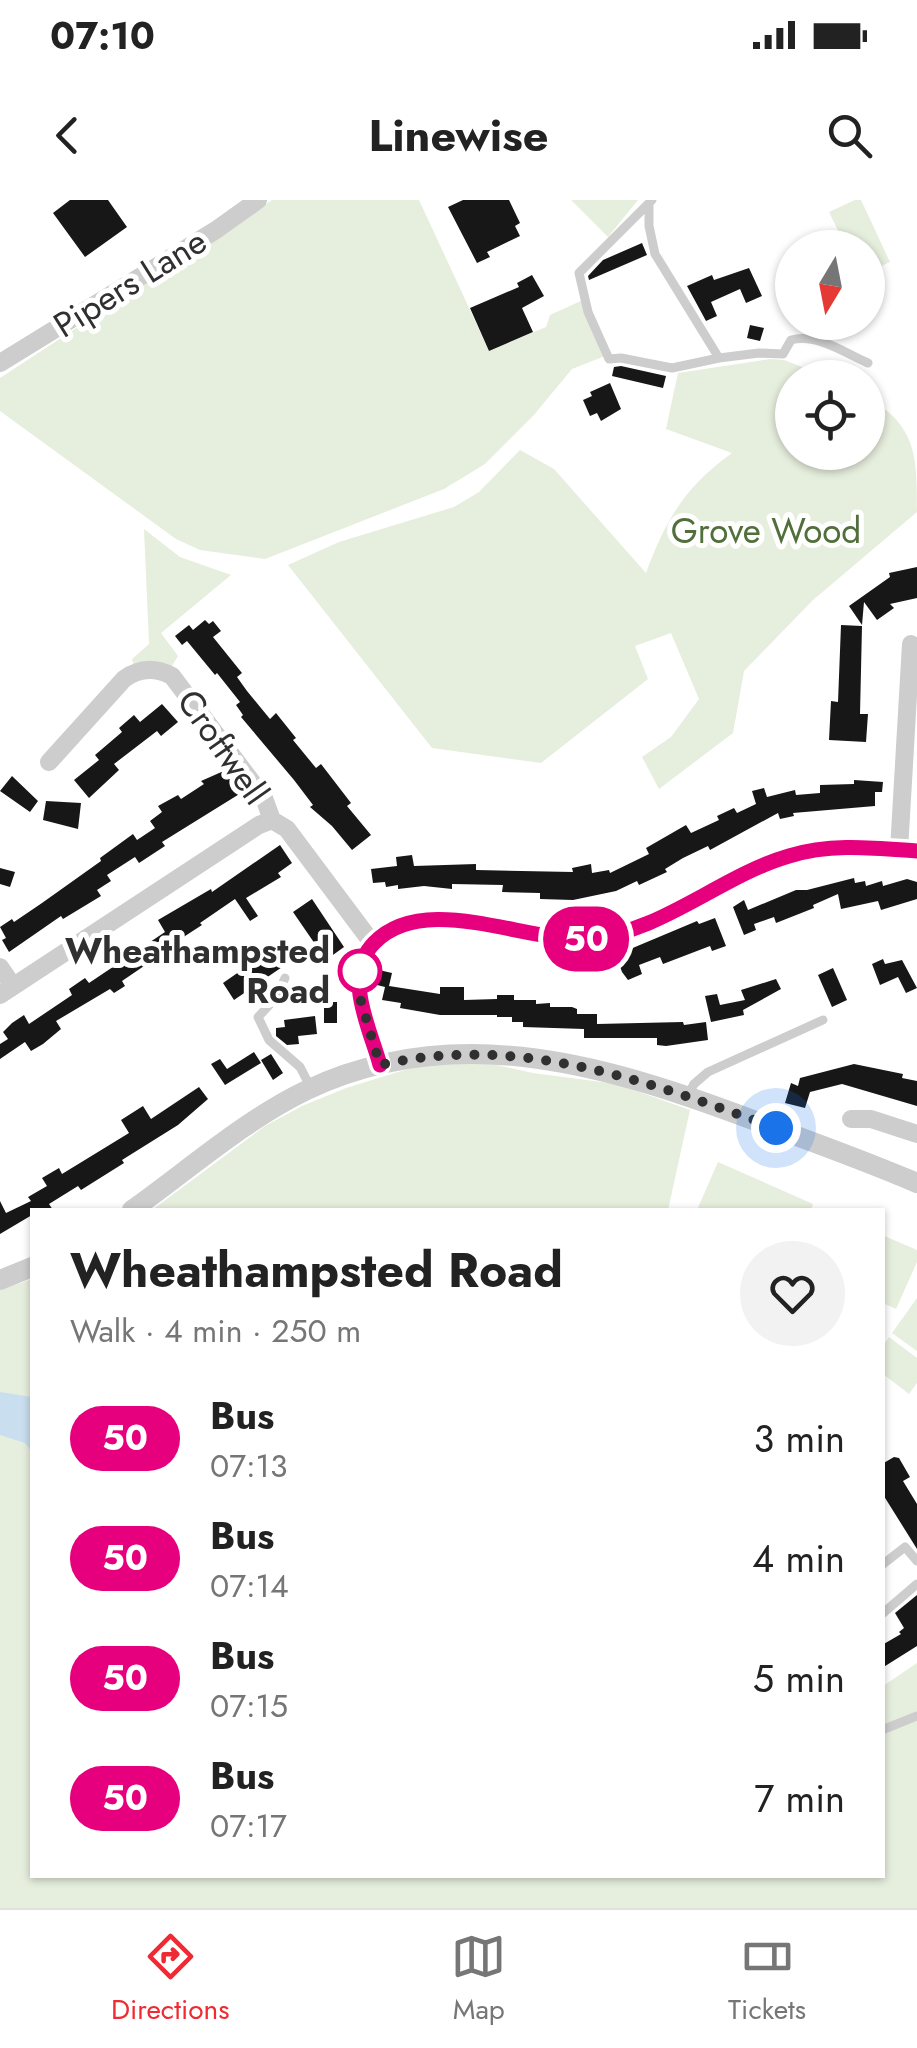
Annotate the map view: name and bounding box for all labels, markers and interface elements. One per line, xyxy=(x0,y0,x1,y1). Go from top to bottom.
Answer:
text: 07:10 xyxy=(50,8,155,63)
text: Linewise xyxy=(368,103,549,168)
icon: back xyxy=(40,108,95,163)
icon: search xyxy=(822,108,877,163)
street label: Pipers Lane xyxy=(44,216,216,350)
north arrow xyxy=(775,230,885,340)
map controls xyxy=(775,230,885,470)
button: locate xyxy=(775,360,885,470)
park label: Grove Wood xyxy=(671,506,861,556)
street label: Croftwell xyxy=(165,679,281,815)
line badge: 50 xyxy=(541,906,631,972)
text: 50 xyxy=(563,914,609,964)
place label: Wheathampsted Road xyxy=(65,926,330,1016)
marker: Wheathampsted Road xyxy=(339,950,381,992)
your location xyxy=(751,1103,801,1153)
text: Wheathampsted Road xyxy=(70,1236,563,1305)
button: heart xyxy=(740,1241,845,1346)
text: Walk · 4 min · 250 m xyxy=(70,1308,361,1354)
text: Bus xyxy=(210,1388,274,1443)
text: 3 min xyxy=(753,1411,845,1466)
text: 50 xyxy=(102,1413,148,1463)
text: 07:13 xyxy=(210,1443,287,1489)
text: Bus xyxy=(210,1508,274,1563)
text: 4 min xyxy=(752,1531,845,1586)
text: 50 xyxy=(102,1533,148,1583)
text: 07:14 xyxy=(210,1563,289,1609)
text: Bus xyxy=(210,1628,274,1683)
text: 5 min xyxy=(753,1651,845,1706)
text: 50 xyxy=(102,1653,148,1703)
text: 07:15 xyxy=(210,1683,288,1729)
text: Bus xyxy=(210,1748,274,1803)
text: 7 min xyxy=(754,1771,845,1826)
text: 50 xyxy=(102,1773,148,1823)
text: 07:17 xyxy=(210,1803,287,1849)
tab: Directions xyxy=(111,1929,229,2030)
tab: Map xyxy=(451,1929,506,2030)
tab: Tickets xyxy=(728,1929,806,2030)

